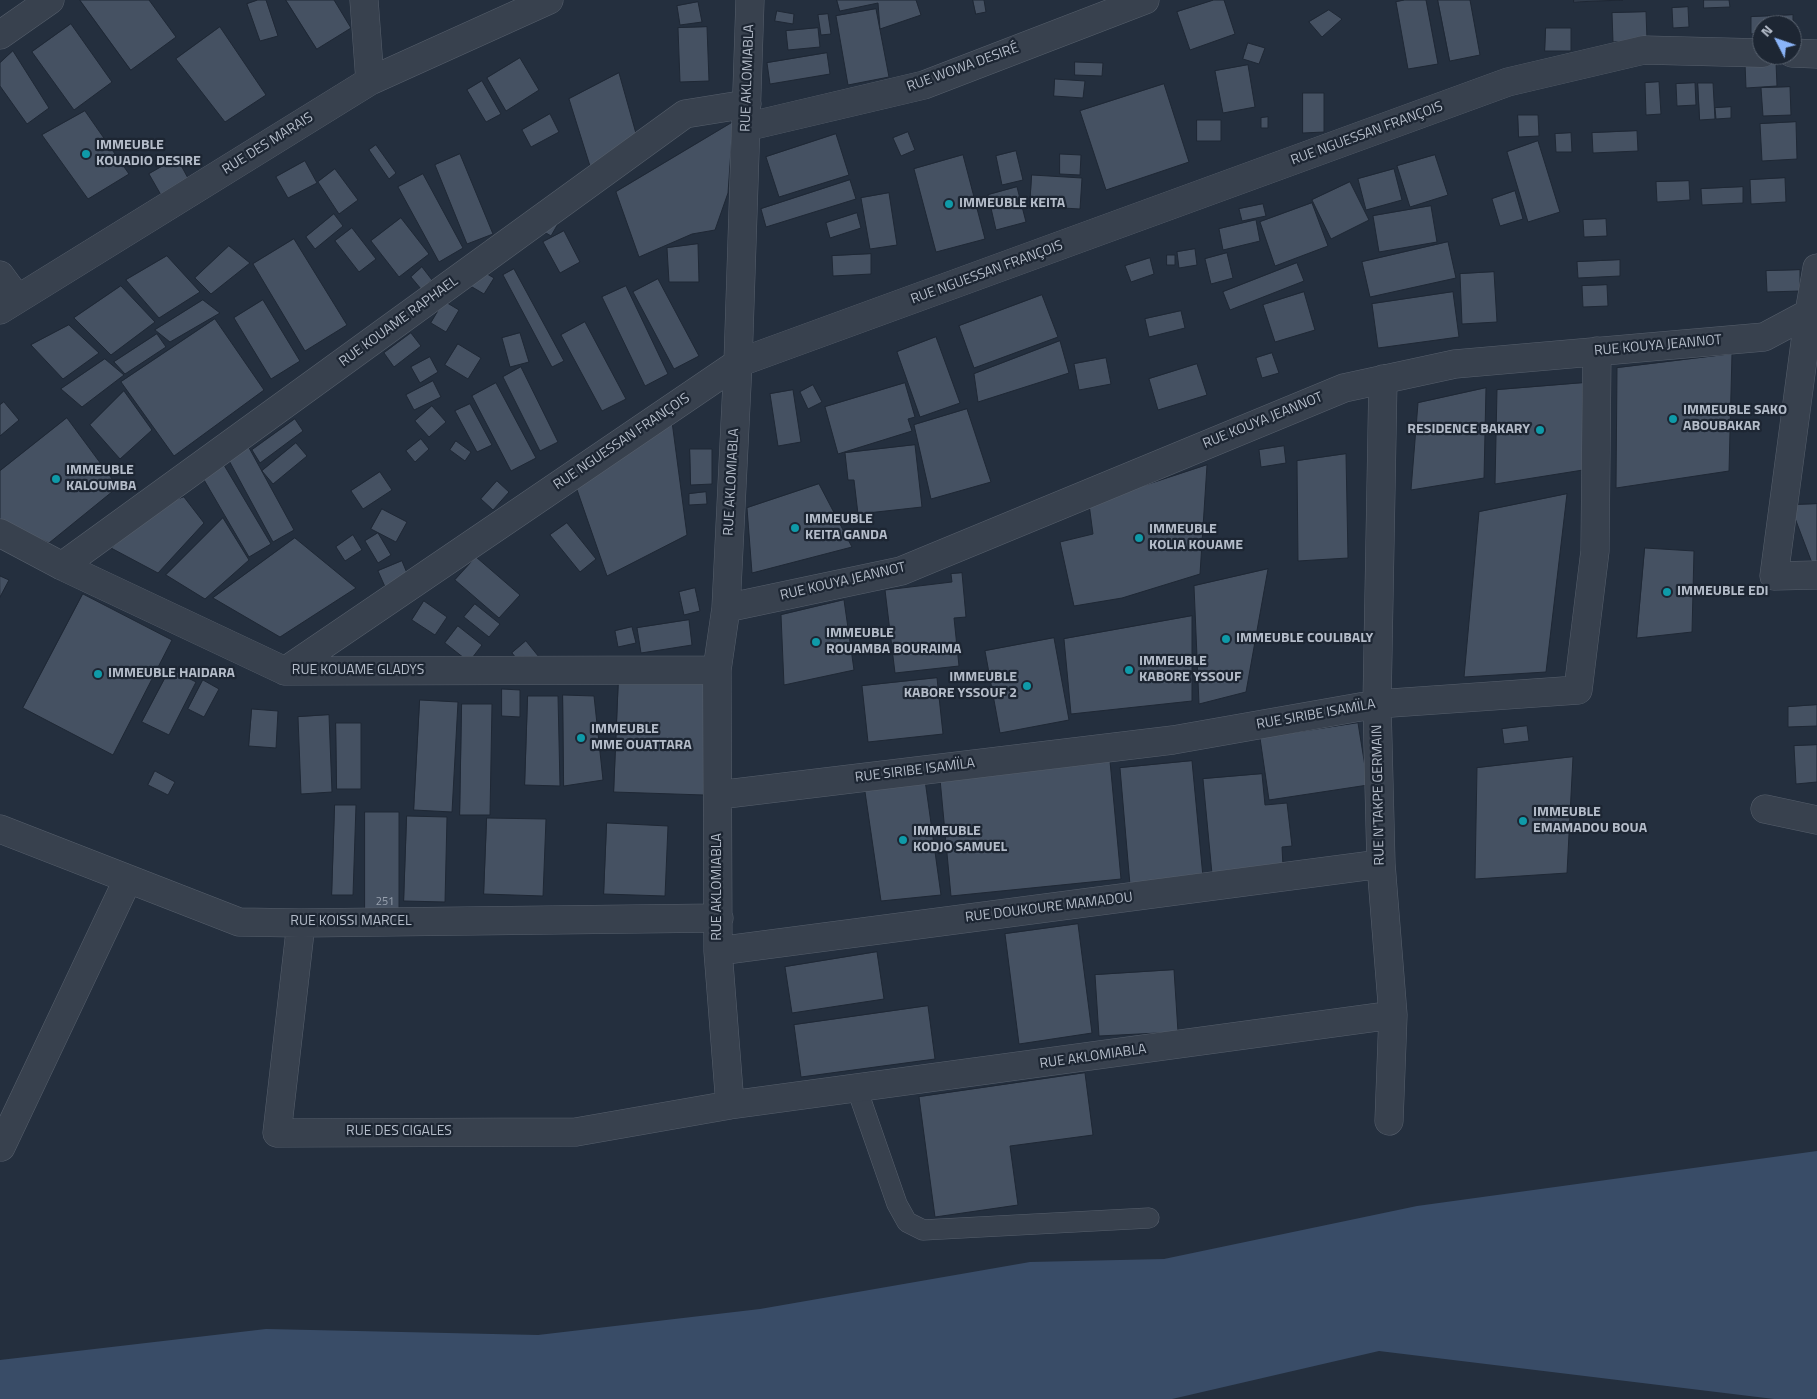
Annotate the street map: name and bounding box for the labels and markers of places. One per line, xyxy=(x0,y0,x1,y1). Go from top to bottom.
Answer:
place label: IMMEUBLE KOUADIO DESIRE xyxy=(96,138,201,170)
marker: IMMEUBLE KOUADIO DESIRE xyxy=(80,148,92,160)
place label: IMMEUBLE KEITA xyxy=(959,196,1065,212)
marker: IMMEUBLE KEITA xyxy=(943,198,955,210)
place label: IMMEUBLE SAKO ABOUBAKAR xyxy=(1683,403,1787,436)
marker: IMMEUBLE SAKO ABOUBAKAR xyxy=(1667,413,1679,425)
place label: RESIDENCE BAKARY xyxy=(1407,422,1530,438)
marker: RESIDENCE BAKARY xyxy=(1534,424,1546,436)
place label: IMMEUBLE KALOUMBA xyxy=(66,463,136,496)
marker: IMMEUBLE KALOUMBA xyxy=(50,473,62,485)
place label: IMMEUBLE KEITA GANDA xyxy=(805,512,887,544)
marker: IMMEUBLE KEITA GANDA xyxy=(789,522,801,534)
place label: IMMEUBLE KOLIA KOUAME xyxy=(1149,522,1243,554)
marker: IMMEUBLE KOLIA KOUAME xyxy=(1133,532,1145,544)
place label: IMMEUBLE EDI xyxy=(1677,584,1769,600)
marker: IMMEUBLE EDI xyxy=(1661,586,1673,598)
place label: IMMEUBLE ROUAMBA BOURAIMA xyxy=(826,626,962,658)
place label: IMMEUBLE COULIBALY xyxy=(1236,631,1373,647)
marker: IMMEUBLE COULIBALY xyxy=(1220,633,1232,645)
marker: IMMEUBLE ROUAMBA BOURAIMA xyxy=(810,636,822,648)
place label: IMMEUBLE KABORE YSSOUF xyxy=(1139,654,1241,686)
marker: IMMEUBLE KABORE YSSOUF xyxy=(1123,664,1135,676)
place label: IMMEUBLE HAIDARA xyxy=(108,666,235,682)
marker: IMMEUBLE HAIDARA xyxy=(92,668,104,680)
place label: IMMEUBLE KABORE YSSOUF 2 xyxy=(904,670,1017,702)
marker: IMMEUBLE KABORE YSSOUF 2 xyxy=(1021,680,1033,692)
place label: IMMEUBLE MME OUATTARA xyxy=(591,722,692,754)
marker: IMMEUBLE MME OUATTARA xyxy=(575,732,587,744)
place label: IMMEUBLE EMAMADOU BOUA xyxy=(1533,805,1647,838)
marker: IMMEUBLE EMAMADOU BOUA xyxy=(1517,815,1529,827)
place label: IMMEUBLE KODJO SAMUEL xyxy=(913,824,1007,856)
marker: IMMEUBLE KODJO SAMUEL xyxy=(897,834,909,846)

